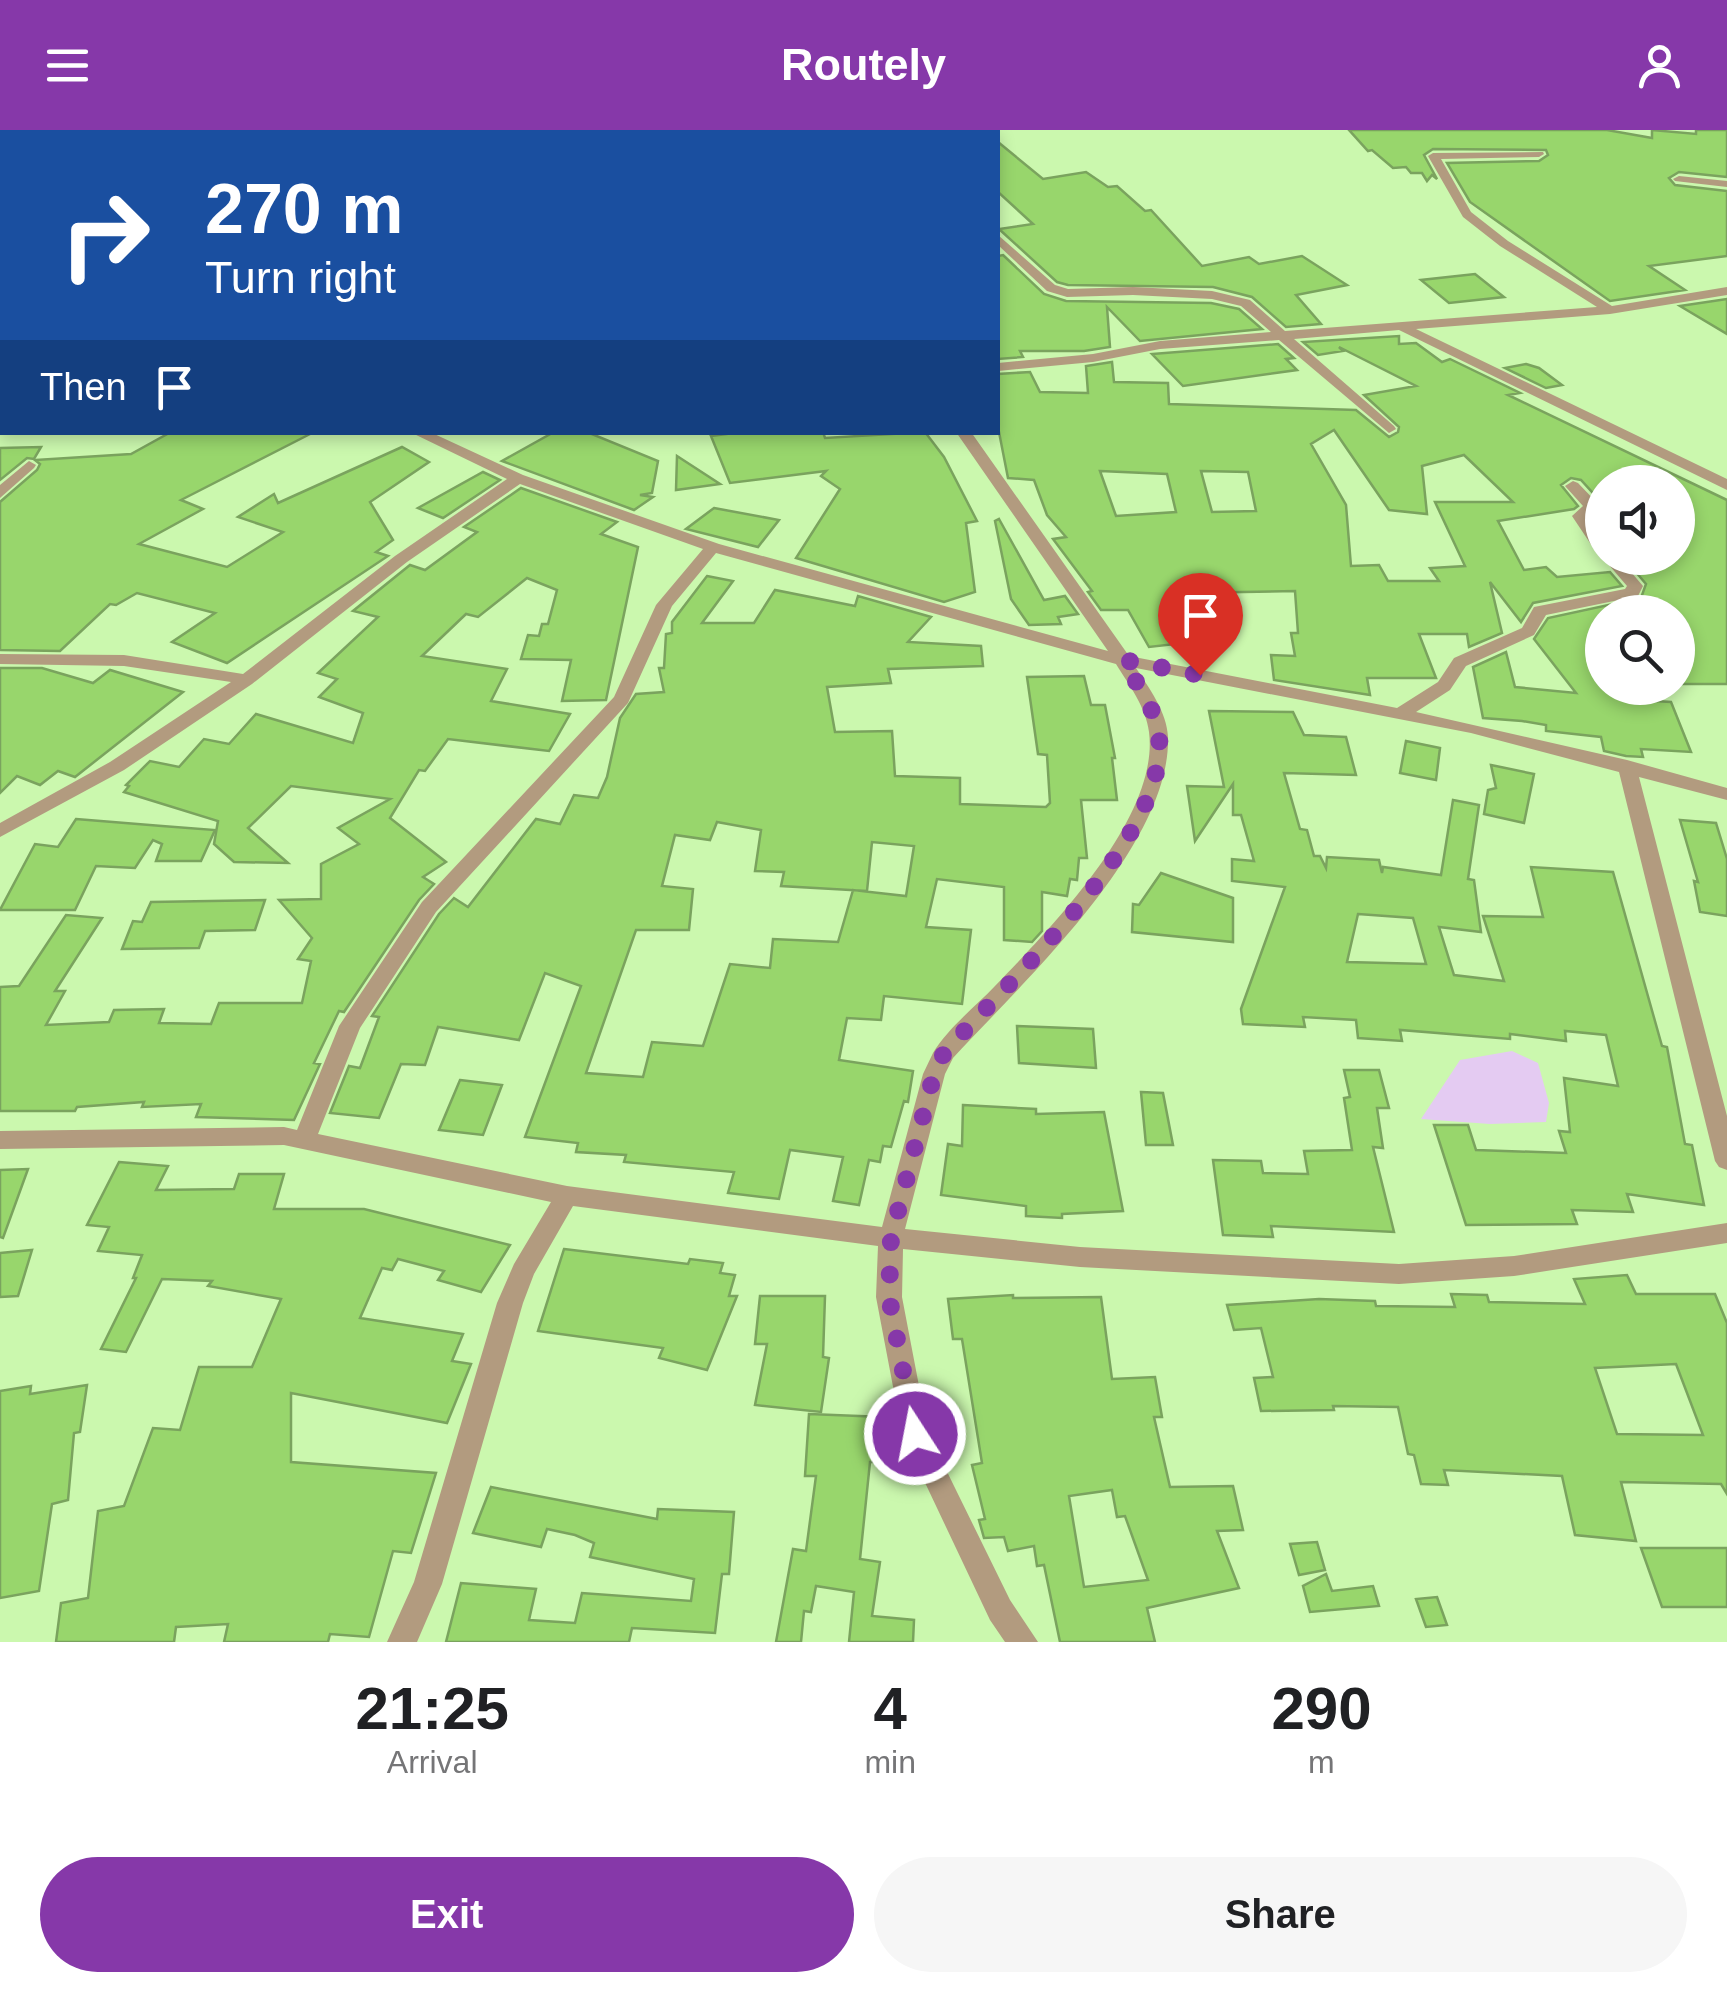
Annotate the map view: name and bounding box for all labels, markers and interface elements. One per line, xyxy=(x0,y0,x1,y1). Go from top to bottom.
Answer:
icon: menu xyxy=(40,38,95,93)
icon: person xyxy=(1632,38,1687,93)
text: Routely xyxy=(781,39,946,90)
icon: right xyxy=(40,170,170,300)
text: 270 m xyxy=(205,170,403,248)
text: Turn right xyxy=(205,252,396,303)
icon: arrive xyxy=(147,360,202,415)
text: Then xyxy=(40,366,127,408)
map controls xyxy=(1585,465,1695,705)
button: sound xyxy=(1585,465,1695,575)
pin xyxy=(1158,573,1243,676)
icon: arrive xyxy=(1173,588,1228,643)
button: search xyxy=(1585,595,1695,705)
position arrow xyxy=(863,1382,967,1486)
text: 21:25 xyxy=(355,1675,509,1742)
text: 4 xyxy=(873,1675,907,1742)
text: 290 xyxy=(1271,1675,1372,1742)
text: Arrival xyxy=(387,1744,478,1780)
text: min xyxy=(864,1744,916,1780)
text: m xyxy=(1308,1744,1335,1780)
button: Exit xyxy=(40,1857,854,1972)
button: Share xyxy=(874,1857,1687,1972)

